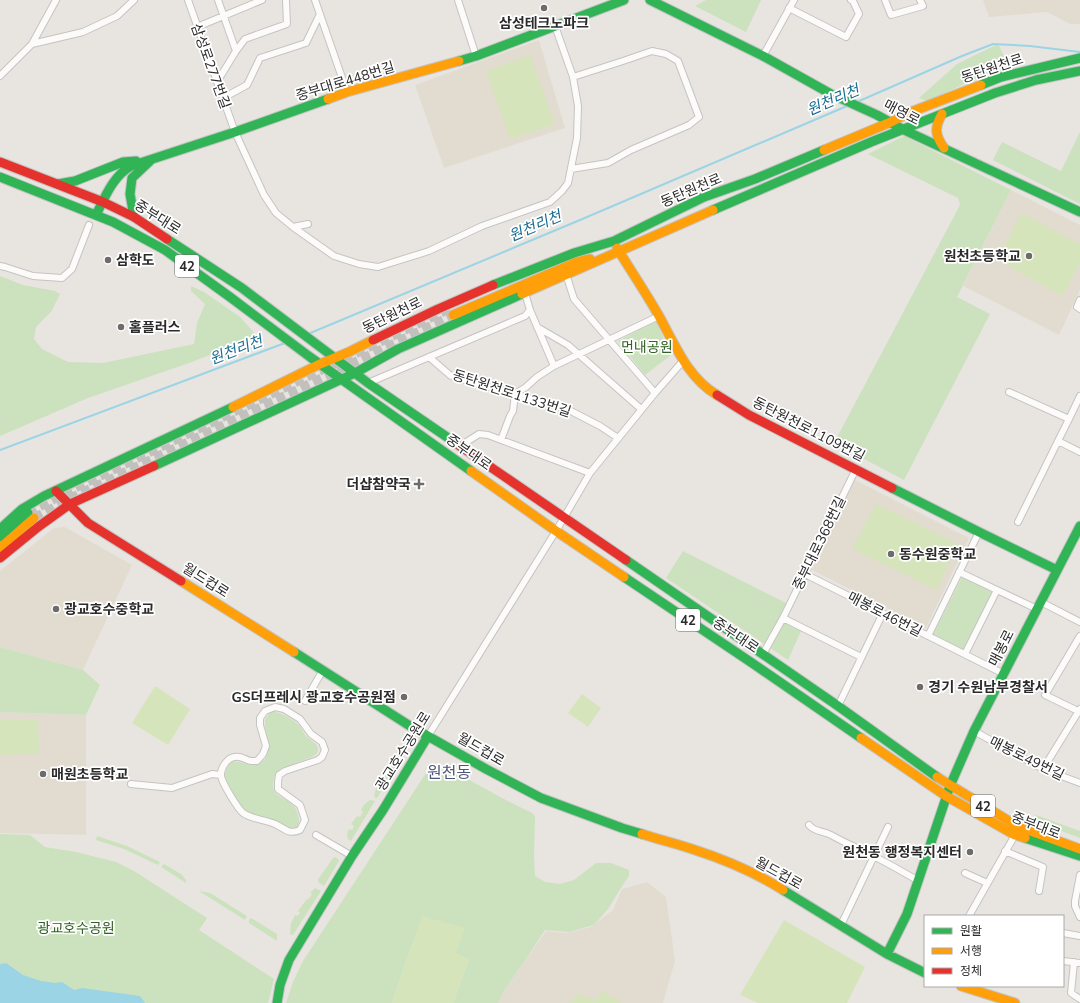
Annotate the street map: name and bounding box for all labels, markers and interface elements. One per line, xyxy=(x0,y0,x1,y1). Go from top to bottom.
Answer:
marker: 삼성테크노파크 xyxy=(539,3,549,13)
place label: 삼성테크노파크 xyxy=(499,14,589,33)
street label: 삼성로277번길 xyxy=(186,21,235,112)
street label: 동탄원천로 xyxy=(959,49,1026,87)
street label: 중부대로448번길 xyxy=(293,57,397,106)
water label: 원천리천 xyxy=(804,79,864,120)
street label: 매영로 xyxy=(880,95,923,130)
street label: 동탄원천로 xyxy=(658,169,725,212)
street label: 중부대로 xyxy=(131,196,185,239)
water label: 원천리천 xyxy=(506,205,566,246)
place label: 원천초등학교 xyxy=(944,247,1021,266)
place label: 삼학도 xyxy=(116,251,155,270)
marker: 원천초등학교 xyxy=(1024,251,1034,261)
marker: 삼학도 xyxy=(103,255,113,265)
road number: 42 xyxy=(175,255,199,277)
street label: 동탄원천로 xyxy=(359,293,425,338)
place label: 홈플러스 xyxy=(129,318,181,337)
marker: 홈플러스 xyxy=(116,322,126,332)
water label: 원천리천 xyxy=(207,330,267,369)
park label: 먼내공원 xyxy=(621,338,673,357)
street label: 동탄원천로1133번길 xyxy=(450,365,574,422)
street label: 동탄원천로1109번길 xyxy=(749,393,868,466)
street label: 중부대로 xyxy=(442,430,495,475)
place label: 더샵참약국 xyxy=(347,475,411,494)
marker: 더샵참약국 xyxy=(414,479,424,489)
street label: 중부대로368번길 xyxy=(788,493,850,593)
place label: 동수원중학교 xyxy=(899,545,976,564)
marker: 동수원중학교 xyxy=(886,549,896,559)
street label: 월드컵로 xyxy=(179,559,233,602)
street label: 매봉로46번길 xyxy=(844,588,925,641)
place label: 광교호수중학교 xyxy=(64,600,154,619)
marker: 광교호수중학교 xyxy=(51,604,61,614)
road number: 42 xyxy=(676,609,700,631)
street label: 중부대로 xyxy=(709,613,762,658)
street label: 매봉로 xyxy=(984,627,1019,670)
place label: 경기 수원남부경찰서 xyxy=(928,678,1048,697)
marker: 경기 수원남부경찰서 xyxy=(915,682,925,692)
place label: GS더프레시 광교호수공원점 xyxy=(231,688,396,707)
marker: GS더프레시 광교호수공원점 xyxy=(399,692,409,702)
street label: 광교호수공원로 xyxy=(371,708,435,795)
street label: 월드컵로 xyxy=(454,728,508,771)
street label: 매봉로49번길 xyxy=(986,732,1067,785)
district label: 원천동 xyxy=(427,762,471,784)
place label: 매원초등학교 xyxy=(51,765,128,784)
marker: 매원초등학교 xyxy=(38,769,48,779)
road number: 42 xyxy=(971,795,995,817)
street label: 중부대로 xyxy=(1008,807,1063,844)
place label: 원천동 행정복지센터 xyxy=(842,843,962,862)
marker: 원천동 행정복지센터 xyxy=(965,847,975,857)
street label: 월드컵로 xyxy=(752,853,806,894)
legend xyxy=(924,915,1064,987)
park label: 광교호수공원 xyxy=(37,919,115,938)
text: 원활 xyxy=(960,923,982,939)
text: 서행 xyxy=(960,943,982,959)
text: 정체 xyxy=(960,963,982,979)

